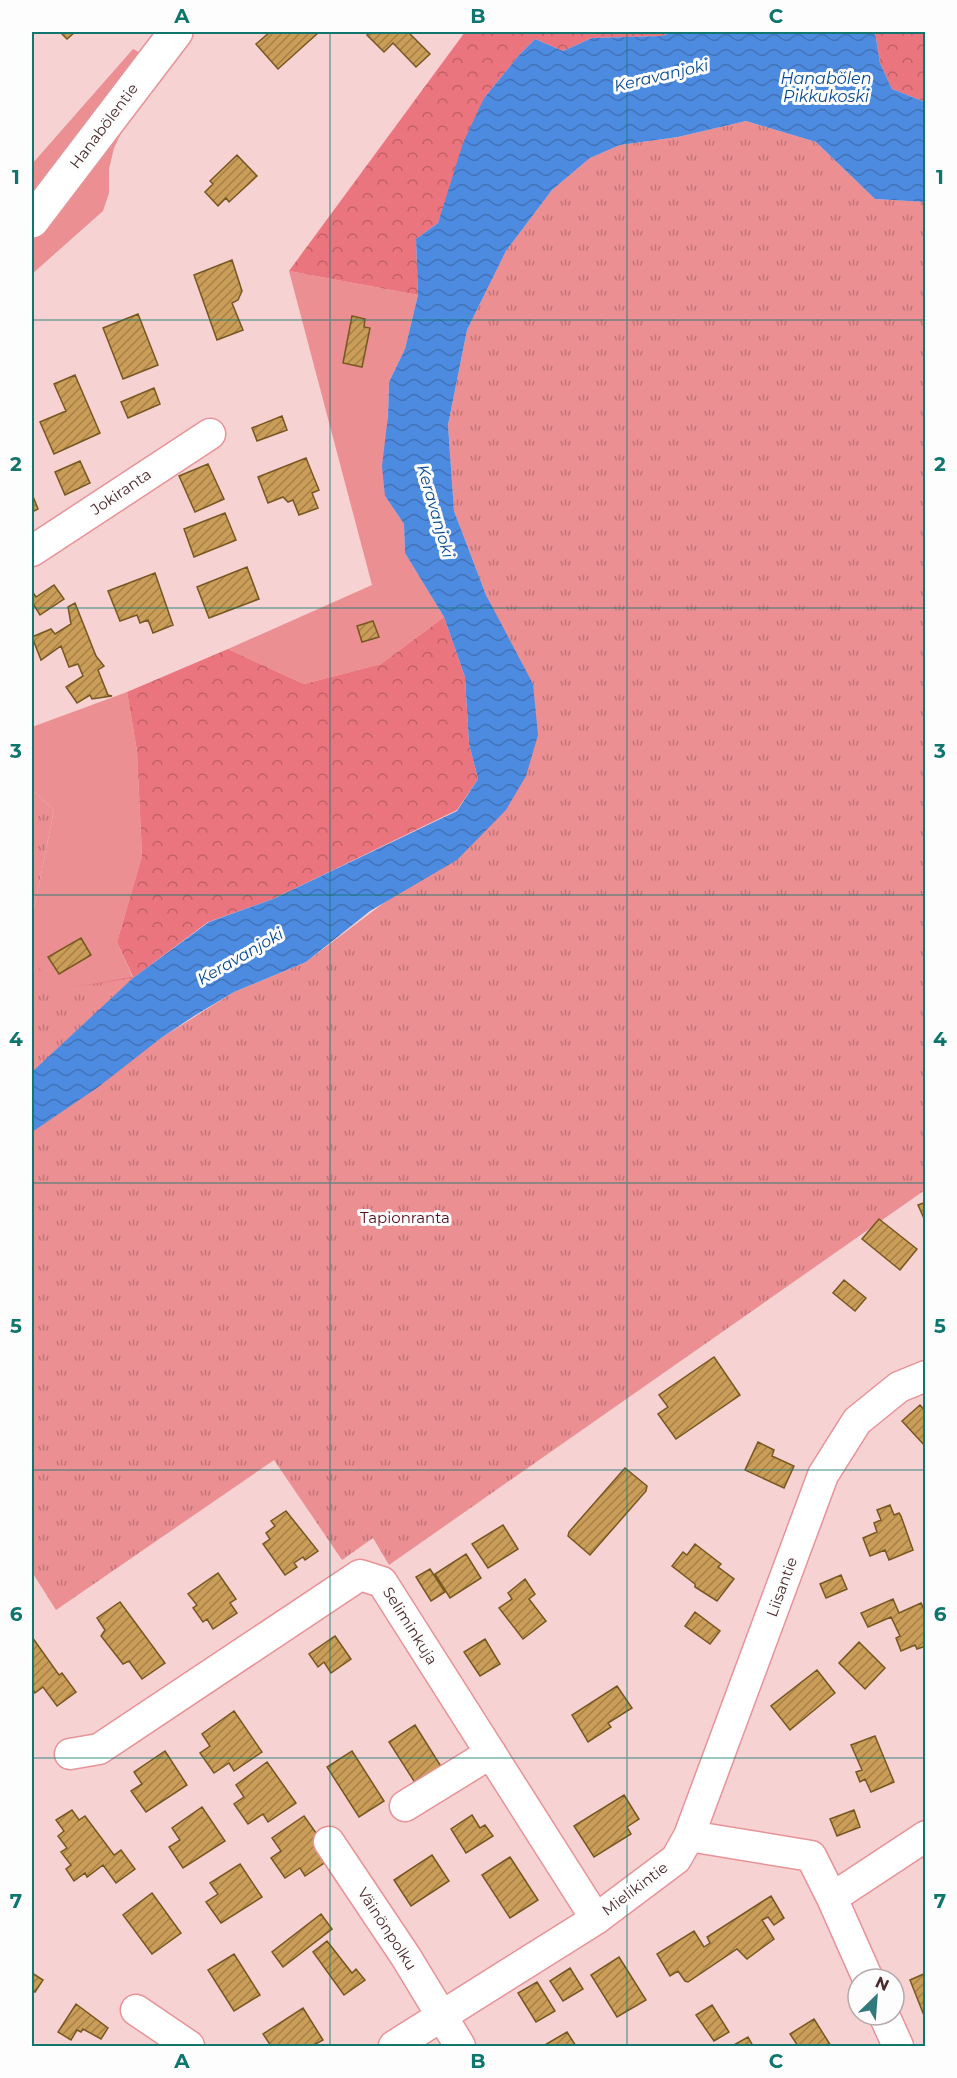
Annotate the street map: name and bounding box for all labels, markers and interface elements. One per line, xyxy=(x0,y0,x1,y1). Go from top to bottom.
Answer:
text: A xyxy=(173,4,190,28)
text: B xyxy=(470,4,486,28)
text: C xyxy=(769,4,784,28)
water label: Keravanjoki xyxy=(612,55,711,96)
water label: Hanabölen Pikkukoski xyxy=(780,69,872,106)
street label: Hanabölentie xyxy=(65,79,142,172)
text: 1 xyxy=(12,165,20,189)
text: 1 xyxy=(936,165,944,189)
text: 2 xyxy=(10,452,22,476)
text: 2 xyxy=(934,452,946,476)
water label: Keravanjoki xyxy=(413,462,458,561)
street label: Jokiranta xyxy=(86,464,155,519)
text: 3 xyxy=(9,739,22,763)
text: 3 xyxy=(933,739,946,763)
water label: Keravanjoki xyxy=(194,924,287,989)
text: 4 xyxy=(9,1027,23,1051)
text: 4 xyxy=(933,1027,947,1051)
park label: Tapionranta xyxy=(360,1208,450,1227)
text: 5 xyxy=(10,1314,22,1338)
text: 5 xyxy=(934,1314,946,1338)
street label: Liisantie xyxy=(762,1554,801,1619)
street label: Seliminkuja xyxy=(379,1583,442,1668)
text: 6 xyxy=(10,1602,23,1626)
text: 6 xyxy=(934,1602,947,1626)
street label: Mielikintie xyxy=(598,1858,671,1920)
street label: Väinönpolku xyxy=(354,1884,421,1974)
text: 7 xyxy=(10,1889,22,1913)
text: 7 xyxy=(934,1889,946,1913)
north arrow xyxy=(846,1967,906,2027)
text: N xyxy=(872,1973,892,1995)
text: A xyxy=(173,2049,190,2073)
text: B xyxy=(470,2049,486,2073)
text: C xyxy=(769,2049,784,2073)

